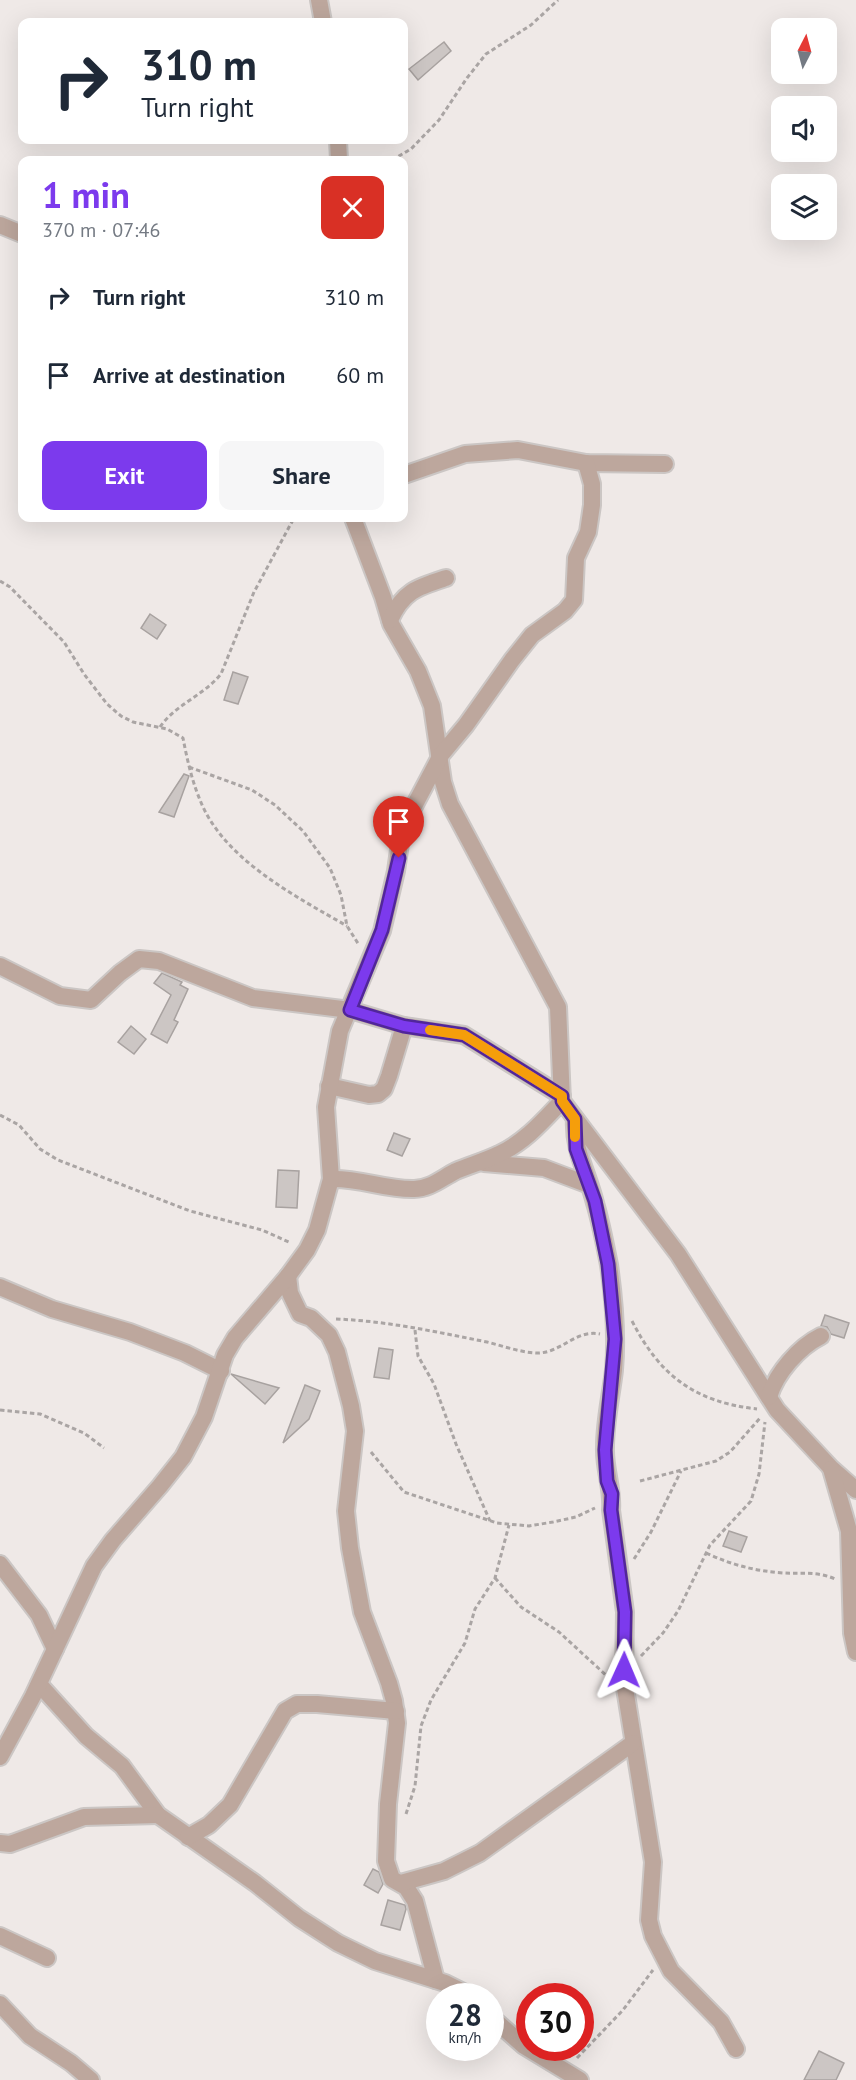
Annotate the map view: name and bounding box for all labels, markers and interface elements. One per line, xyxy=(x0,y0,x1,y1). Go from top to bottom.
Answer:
north arrow xyxy=(771,18,837,84)
map controls xyxy=(771,18,837,240)
text: 310 m xyxy=(141,37,257,92)
icon: right xyxy=(42,42,120,120)
text: Turn right xyxy=(141,90,254,124)
button: sound xyxy=(771,96,837,162)
text: 1 min xyxy=(42,171,130,218)
button: layers xyxy=(771,174,837,240)
button: close xyxy=(321,176,384,239)
text: 370 m · 07:46 xyxy=(42,217,160,243)
icon: right xyxy=(42,281,75,314)
text: Turn right xyxy=(93,283,185,311)
text: 310 m xyxy=(324,283,384,311)
icon: arrive xyxy=(42,359,75,392)
text: Arrive at destination xyxy=(93,361,285,389)
text: 60 m xyxy=(336,361,384,389)
button: Exit xyxy=(42,441,207,510)
button: Share xyxy=(219,441,384,510)
pin xyxy=(373,796,424,858)
icon: arrive xyxy=(382,805,415,838)
position arrow xyxy=(592,1638,656,1702)
speed limit sign: 30 xyxy=(516,1983,594,2061)
text: 28 xyxy=(448,1995,482,2034)
text: km/h xyxy=(449,2028,481,2047)

